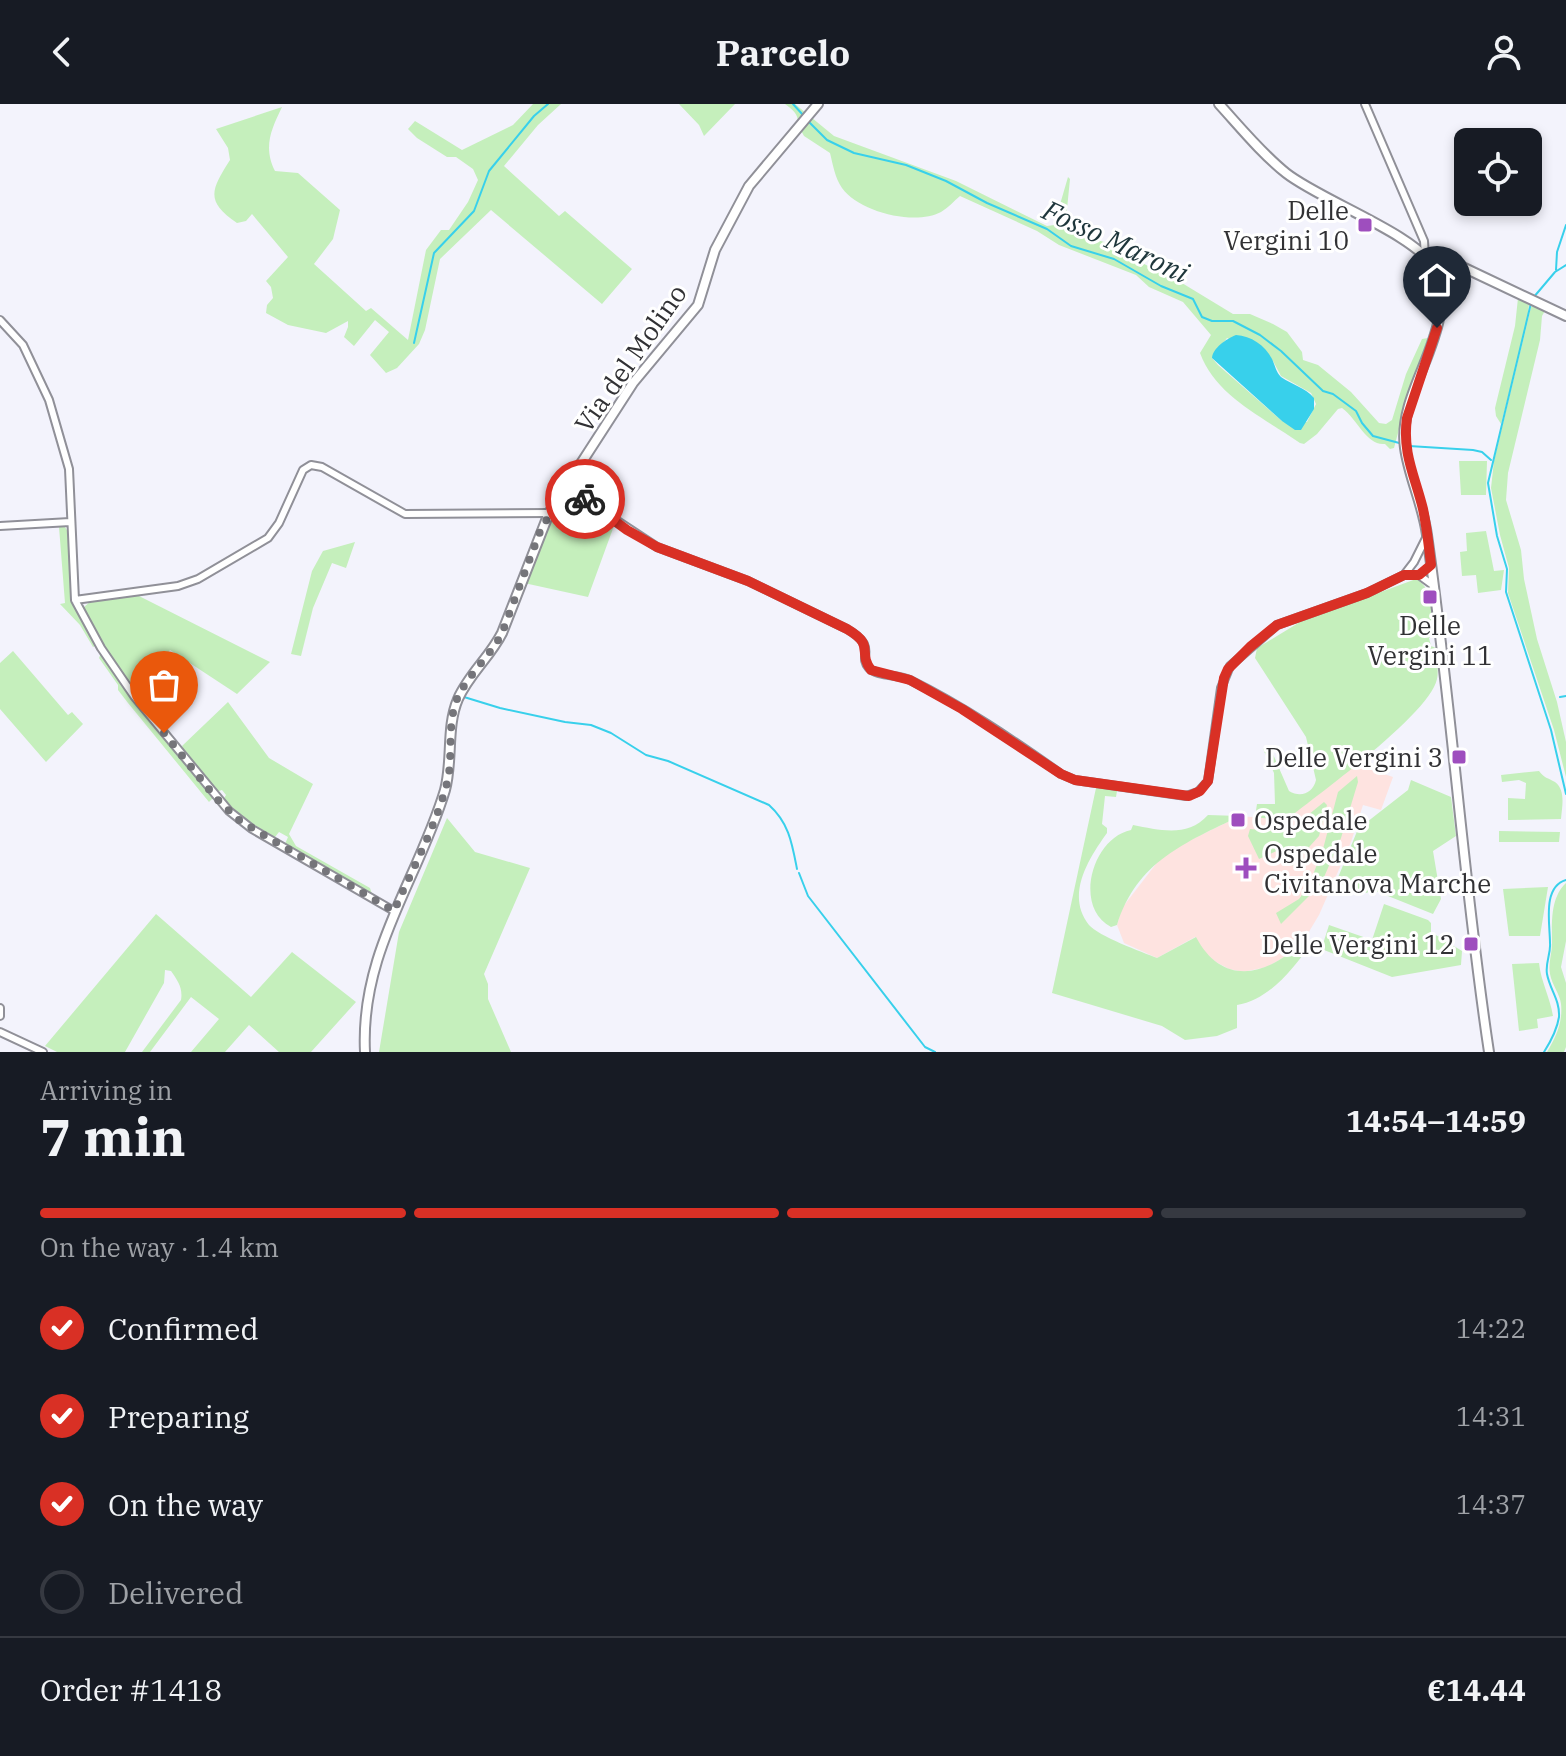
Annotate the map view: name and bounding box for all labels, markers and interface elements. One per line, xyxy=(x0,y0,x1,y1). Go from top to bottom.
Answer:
text: Parcelo xyxy=(716,29,850,76)
icon: back xyxy=(40,30,84,74)
icon: person xyxy=(1482,30,1526,74)
map controls xyxy=(1454,128,1542,216)
button: locate xyxy=(1454,128,1542,216)
water label: Fosso Maroni xyxy=(1036,191,1196,291)
place label: Delle Vergini 10 xyxy=(1223,193,1349,257)
marker: Delle Vergini 10 xyxy=(1356,216,1374,234)
pin xyxy=(1403,246,1471,328)
icon: home xyxy=(1415,258,1459,302)
street label: Via del Molino xyxy=(566,277,694,439)
courier xyxy=(545,459,625,539)
icon: bike xyxy=(563,477,607,521)
marker: Delle Vergini 11 xyxy=(1421,588,1439,606)
place label: Delle Vergini 11 xyxy=(1367,608,1493,672)
pin xyxy=(130,651,198,733)
icon: bag xyxy=(142,663,186,707)
place label: Delle Vergini 3 xyxy=(1265,740,1443,774)
marker: Delle Vergini 3 xyxy=(1450,748,1468,766)
place label: Ospedale xyxy=(1254,803,1367,837)
marker: Ospedale xyxy=(1229,811,1247,829)
place label: Ospedale Civitanova Marche xyxy=(1264,836,1491,900)
marker: Ospedale Civitanova Marche xyxy=(1235,857,1257,879)
place label: Delle Vergini 12 xyxy=(1261,927,1455,961)
marker: Delle Vergini 12 xyxy=(1462,935,1480,953)
text: Arriving in xyxy=(40,1073,173,1107)
text: 14:54–14:59 xyxy=(1346,1101,1526,1140)
text: 7 min xyxy=(40,1103,186,1170)
text: On the way · 1.4 km xyxy=(40,1230,279,1264)
icon: check xyxy=(40,1306,84,1350)
text: Confirmed xyxy=(108,1309,259,1348)
text: 14:22 xyxy=(1456,1311,1526,1345)
icon: check xyxy=(40,1394,84,1438)
text: Preparing xyxy=(108,1397,249,1436)
text: 14:31 xyxy=(1456,1399,1526,1433)
icon: check xyxy=(40,1482,84,1526)
text: On the way xyxy=(108,1485,263,1524)
text: 14:37 xyxy=(1456,1487,1526,1521)
text: Delivered xyxy=(108,1573,243,1612)
text: Order #1418 xyxy=(40,1670,222,1709)
text: €14.44 xyxy=(1427,1670,1526,1709)

